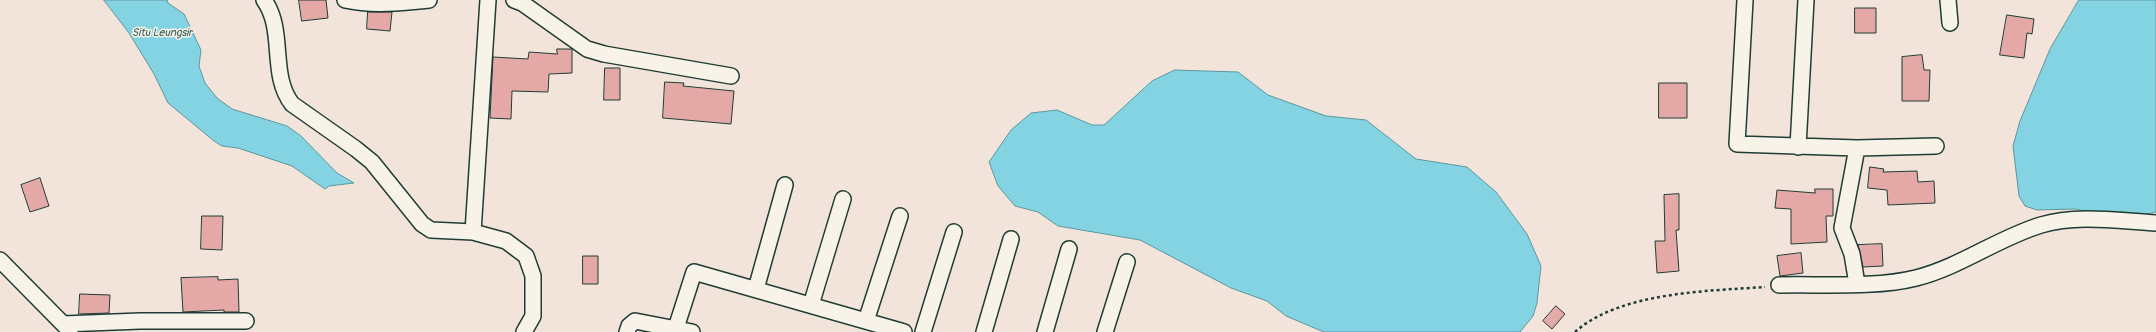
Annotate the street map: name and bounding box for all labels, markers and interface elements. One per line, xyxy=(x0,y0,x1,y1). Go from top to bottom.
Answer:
water label: Situ Leungsir xyxy=(132,26,192,40)

